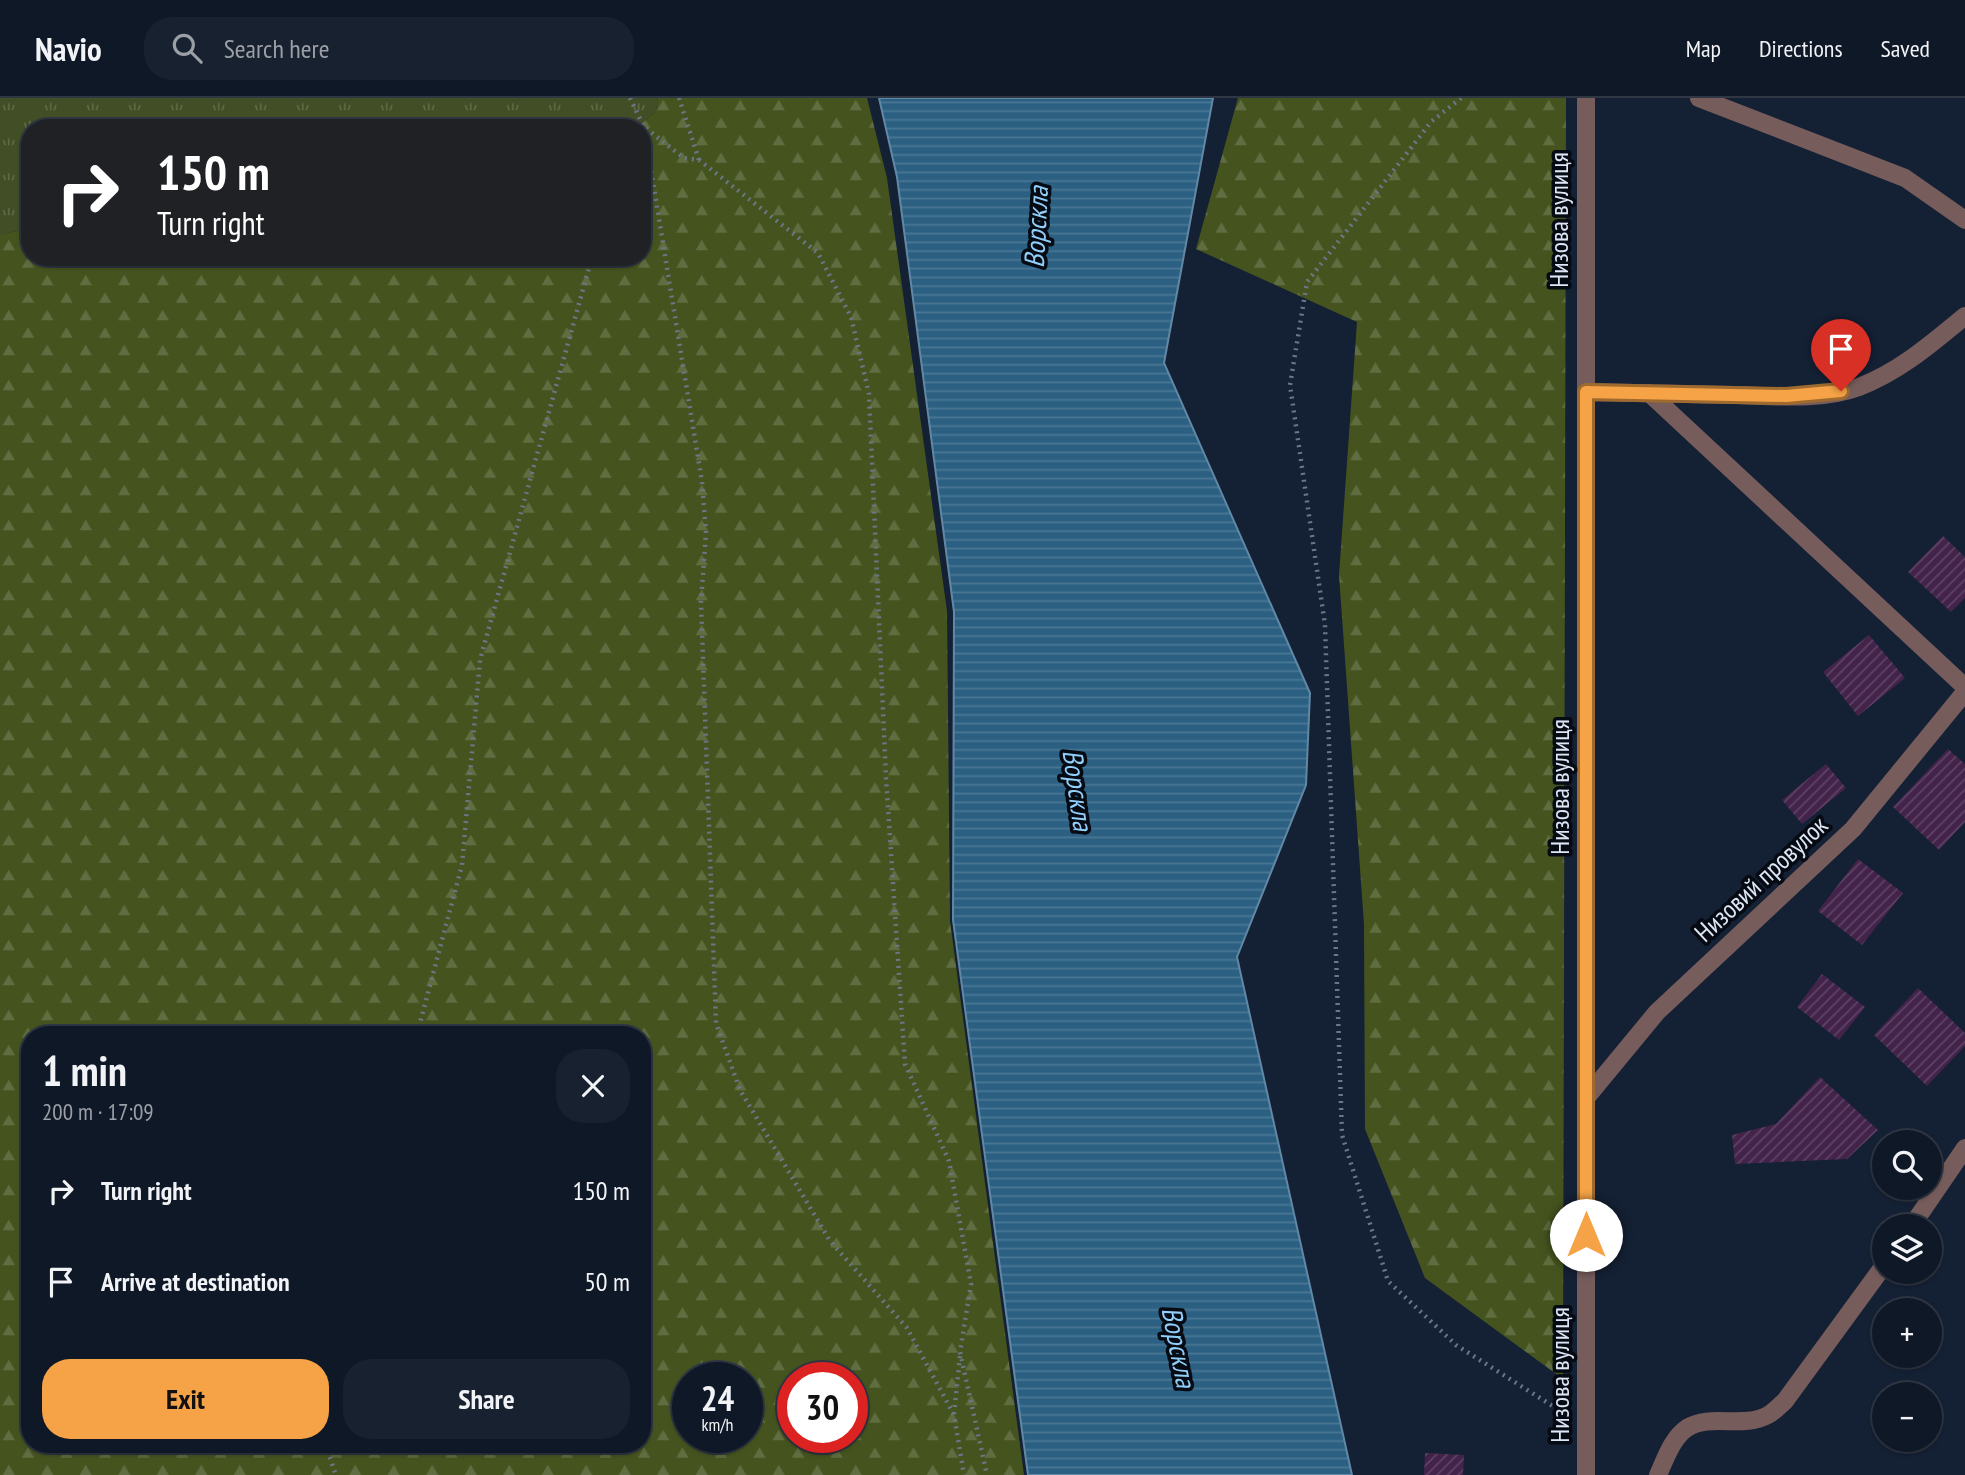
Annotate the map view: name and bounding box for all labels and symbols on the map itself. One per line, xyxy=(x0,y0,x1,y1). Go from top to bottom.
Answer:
street label: Низова вулиця xyxy=(1542,152,1575,288)
water label: Ворскла xyxy=(1015,184,1056,269)
pin xyxy=(1811,319,1871,391)
street label: Низова вулиця xyxy=(1543,719,1576,855)
water label: Ворскла xyxy=(1055,747,1103,835)
street label: Низовий провулок xyxy=(1687,809,1834,949)
position arrow xyxy=(1549,1198,1623,1272)
water label: Ворскла xyxy=(1154,1303,1206,1392)
street label: Низова вулиця xyxy=(1543,1307,1576,1443)
speed limit sign: 30 xyxy=(777,1362,868,1453)

